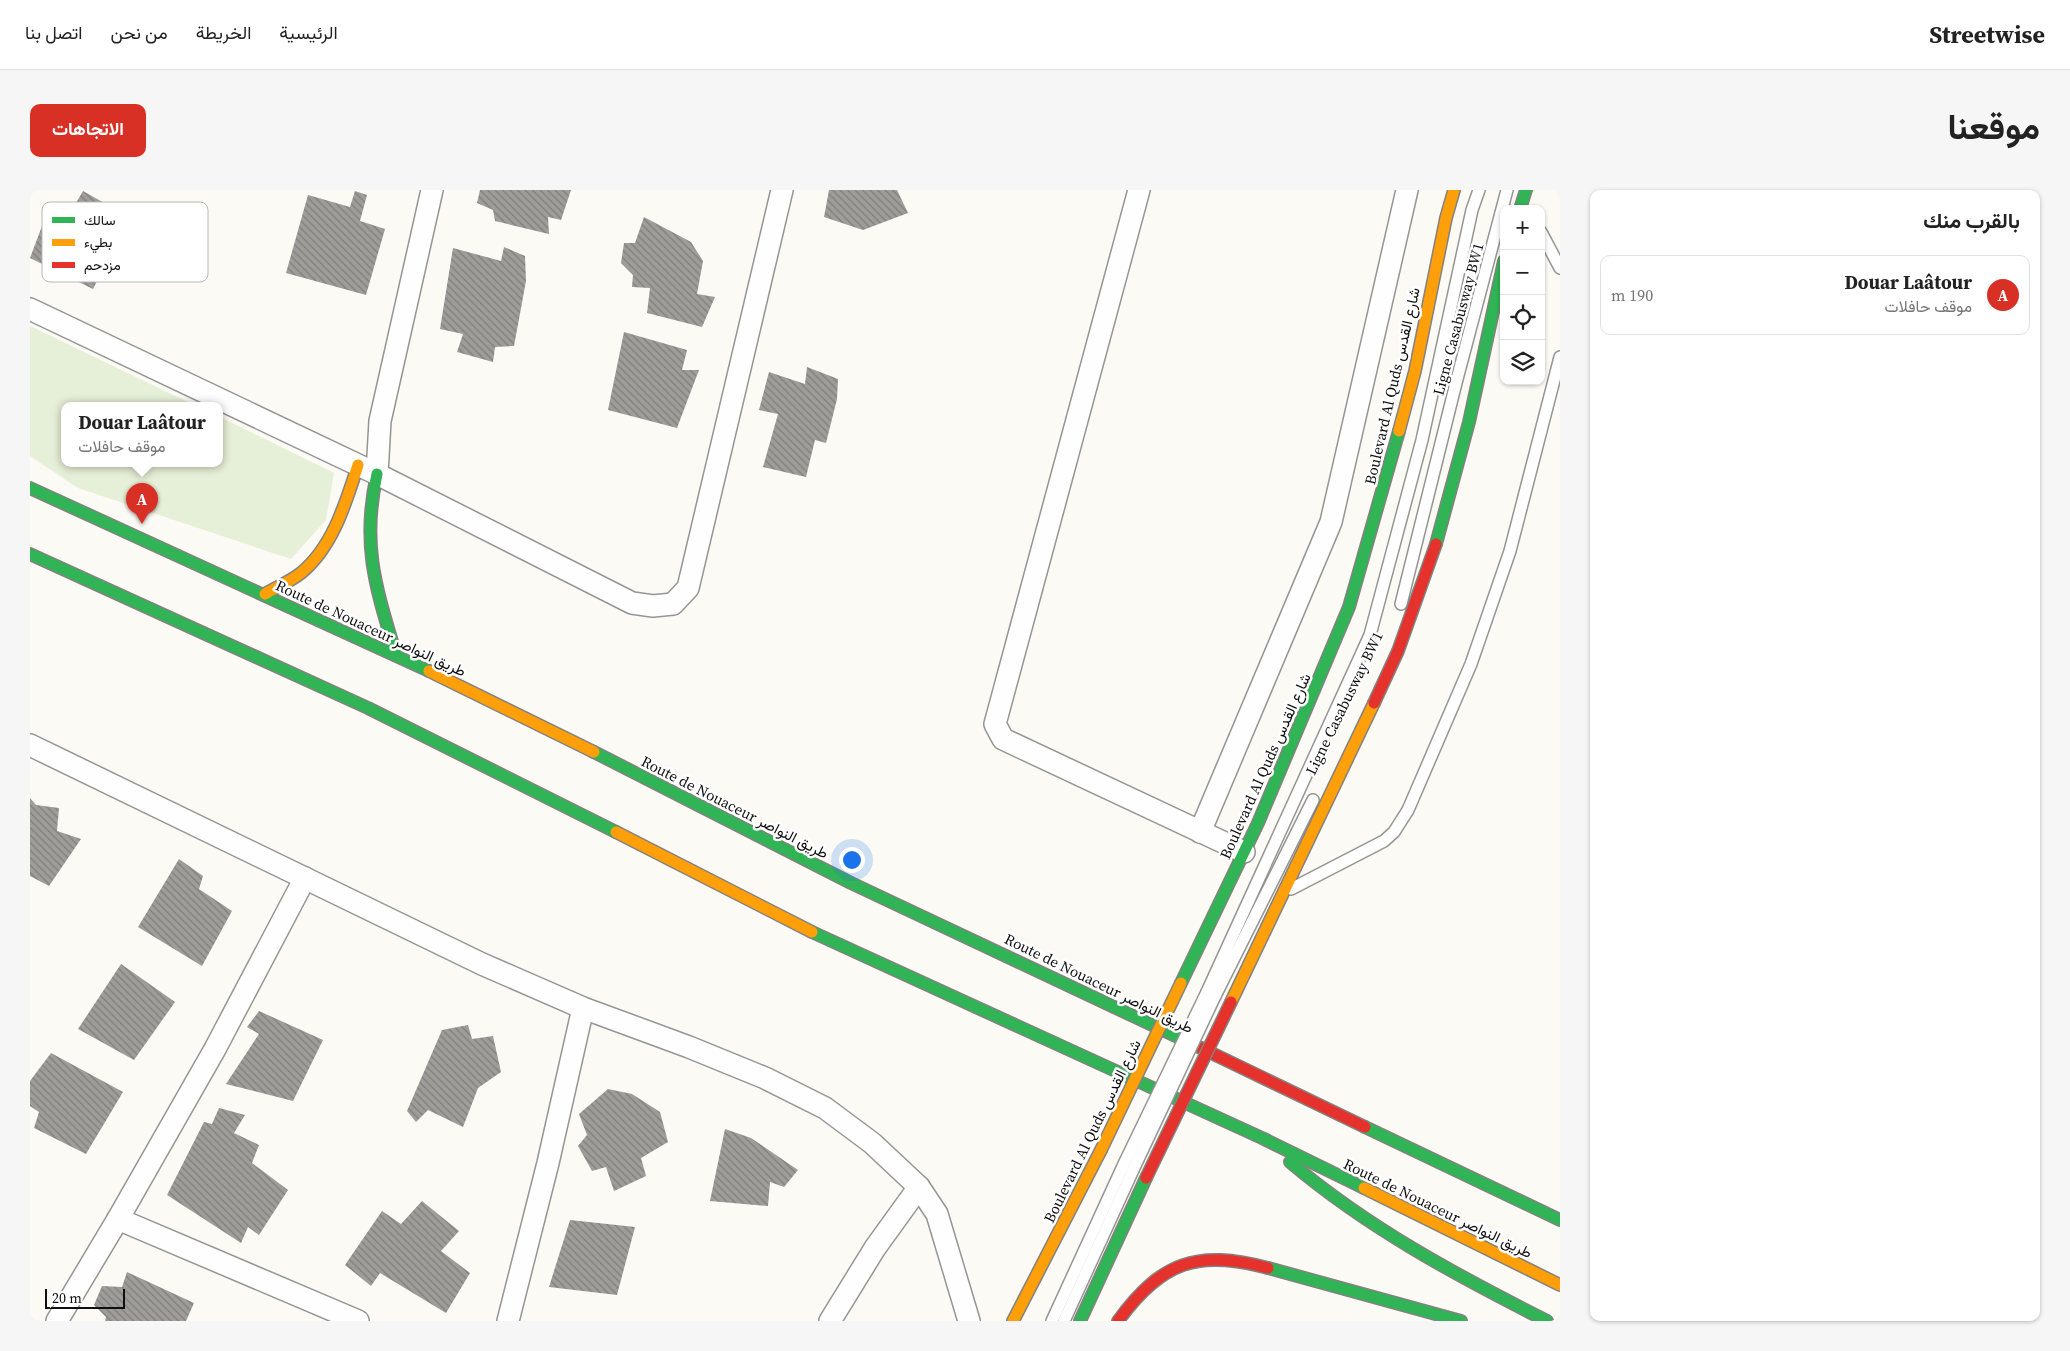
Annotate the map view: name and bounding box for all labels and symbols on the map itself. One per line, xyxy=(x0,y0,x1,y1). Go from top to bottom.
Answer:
legend xyxy=(42,202,208,282)
text: سالك xyxy=(84,210,115,230)
text: بطيء xyxy=(84,232,112,254)
street label: Ligne Casabusway BW1 xyxy=(1428,240,1488,398)
text: مزدحم xyxy=(84,255,121,275)
street label: Boulevard Al Quds شارع القدس xyxy=(1359,285,1426,487)
pin: A xyxy=(126,483,158,524)
street label: Route de Nouaceur طريق النواصر xyxy=(272,575,470,681)
street label: Ligne Casabusway BW1 xyxy=(1300,628,1388,778)
street label: Boulevard Al Quds شارع القدس xyxy=(1214,669,1317,863)
street label: Route de Nouaceur طريق النواصر xyxy=(638,751,832,864)
your location xyxy=(839,847,865,873)
street label: Route de Nouaceur طريق النواصر xyxy=(1001,928,1197,1038)
street label: Boulevard Al Quds شارع القدس xyxy=(1038,1036,1147,1227)
street label: Route de Nouaceur طريق النواصر xyxy=(1340,1153,1536,1263)
scale bar xyxy=(45,1286,125,1309)

